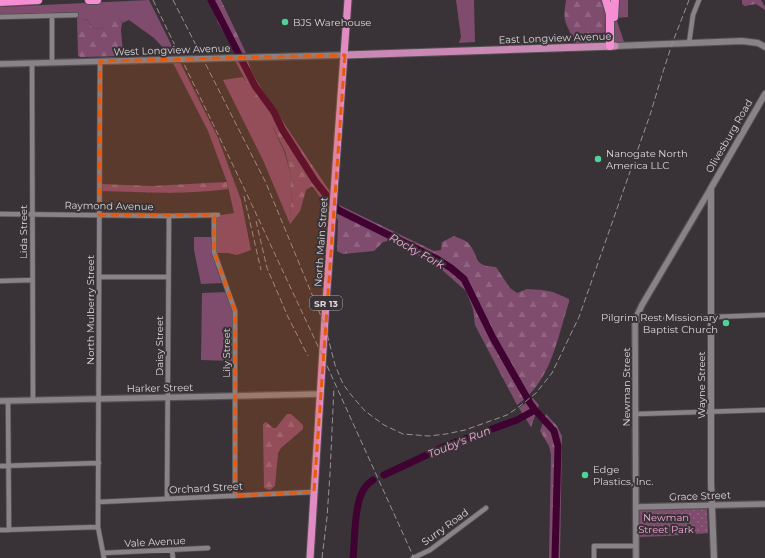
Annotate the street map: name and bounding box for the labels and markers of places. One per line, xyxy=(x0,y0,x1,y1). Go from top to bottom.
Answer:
place label: BJS Warehouse xyxy=(293,16,371,29)
marker: BJS Warehouse xyxy=(280,17,290,27)
place label: Nanogate North America LLC xyxy=(606,147,688,172)
marker: Nanogate North America LLC xyxy=(593,154,603,164)
place label: Pilgrim Rest Missionary Baptist Church xyxy=(601,311,719,336)
marker: Pilgrim Rest Missionary Baptist Church xyxy=(721,318,731,328)
place label: Edge Plastics, Inc. xyxy=(593,463,653,488)
marker: Edge Plastics, Inc. xyxy=(580,470,590,480)

